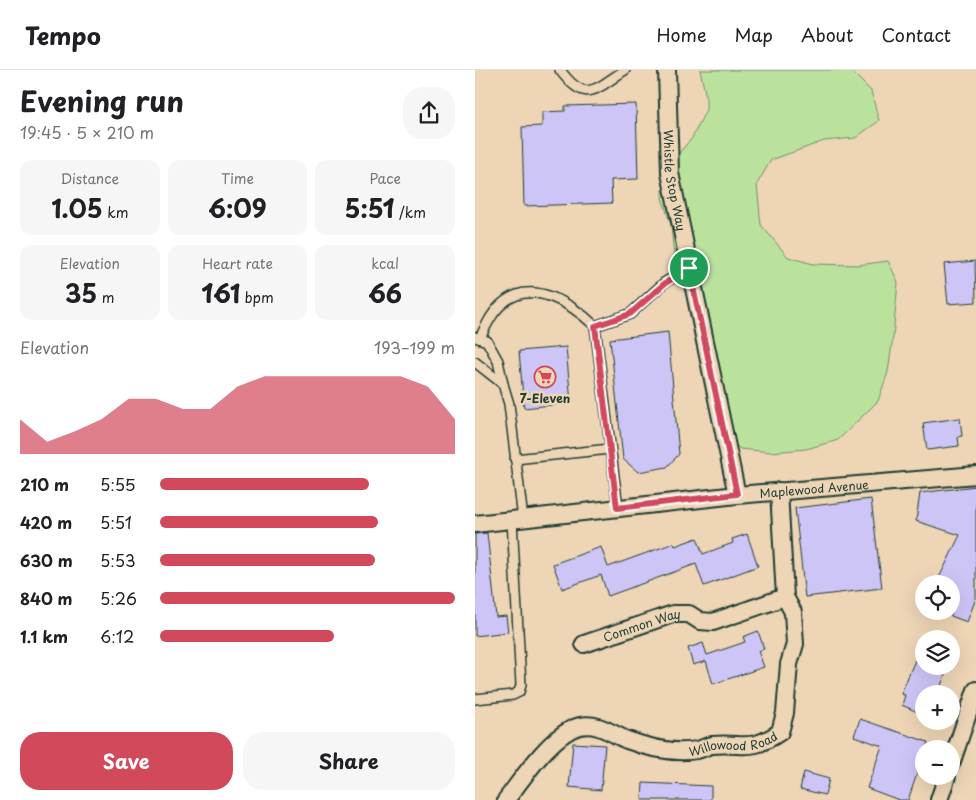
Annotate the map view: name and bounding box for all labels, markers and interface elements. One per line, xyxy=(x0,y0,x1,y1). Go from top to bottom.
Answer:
text: Tempo xyxy=(25,17,101,53)
text: Home xyxy=(656,21,706,48)
text: Map xyxy=(734,21,773,48)
text: About xyxy=(801,21,853,48)
text: Contact xyxy=(881,21,951,48)
text: Evening run xyxy=(20,79,184,122)
button: share xyxy=(403,87,455,139)
text: 19:45 · 5 × 210 m xyxy=(20,120,154,144)
street label: Whistle Stop Way xyxy=(660,130,691,233)
text: Distance xyxy=(60,168,119,189)
text: Time xyxy=(221,168,254,189)
text: Pace xyxy=(369,168,401,189)
text: 1.05 xyxy=(51,189,103,227)
text: 6:09 xyxy=(208,189,267,227)
text: 5:51 xyxy=(344,189,395,227)
text: km xyxy=(103,202,128,223)
text: /km xyxy=(395,202,426,223)
pin xyxy=(668,247,710,289)
text: Elevation xyxy=(60,253,120,274)
text: Heart rate xyxy=(202,253,273,274)
text: kcal xyxy=(371,253,399,274)
icon: arrive xyxy=(675,254,703,282)
text: 35 xyxy=(65,274,97,312)
text: 161 xyxy=(201,274,240,312)
text: 66 xyxy=(368,274,402,312)
text: m xyxy=(97,287,115,308)
text: bpm xyxy=(240,287,274,308)
text: Elevation xyxy=(20,335,89,359)
text: 193–199 m xyxy=(374,335,455,359)
supermarket icon: 7-Eleven xyxy=(533,365,557,389)
place label: 7-Eleven xyxy=(520,389,570,407)
text: 210 m xyxy=(20,472,69,496)
text: 5:55 xyxy=(100,472,135,496)
street label: Maplewood Avenue xyxy=(759,475,870,502)
text: 420 m xyxy=(20,510,72,534)
text: 5:51 xyxy=(100,510,132,534)
text: 630 m xyxy=(20,548,73,572)
text: 5:53 xyxy=(100,548,135,572)
map controls xyxy=(915,575,960,785)
button: locate xyxy=(915,575,960,620)
text: 840 m xyxy=(20,586,73,610)
text: 5:26 xyxy=(100,586,137,610)
street label: Common Way xyxy=(601,605,681,646)
text: 1.1 km xyxy=(20,624,68,648)
text: 6:12 xyxy=(100,624,134,648)
button: layers xyxy=(915,630,960,675)
button: + xyxy=(915,685,960,730)
street label: Willowood Road xyxy=(687,727,781,760)
button: Save xyxy=(20,732,233,790)
button: Share xyxy=(243,732,455,790)
button: − xyxy=(915,740,960,785)

